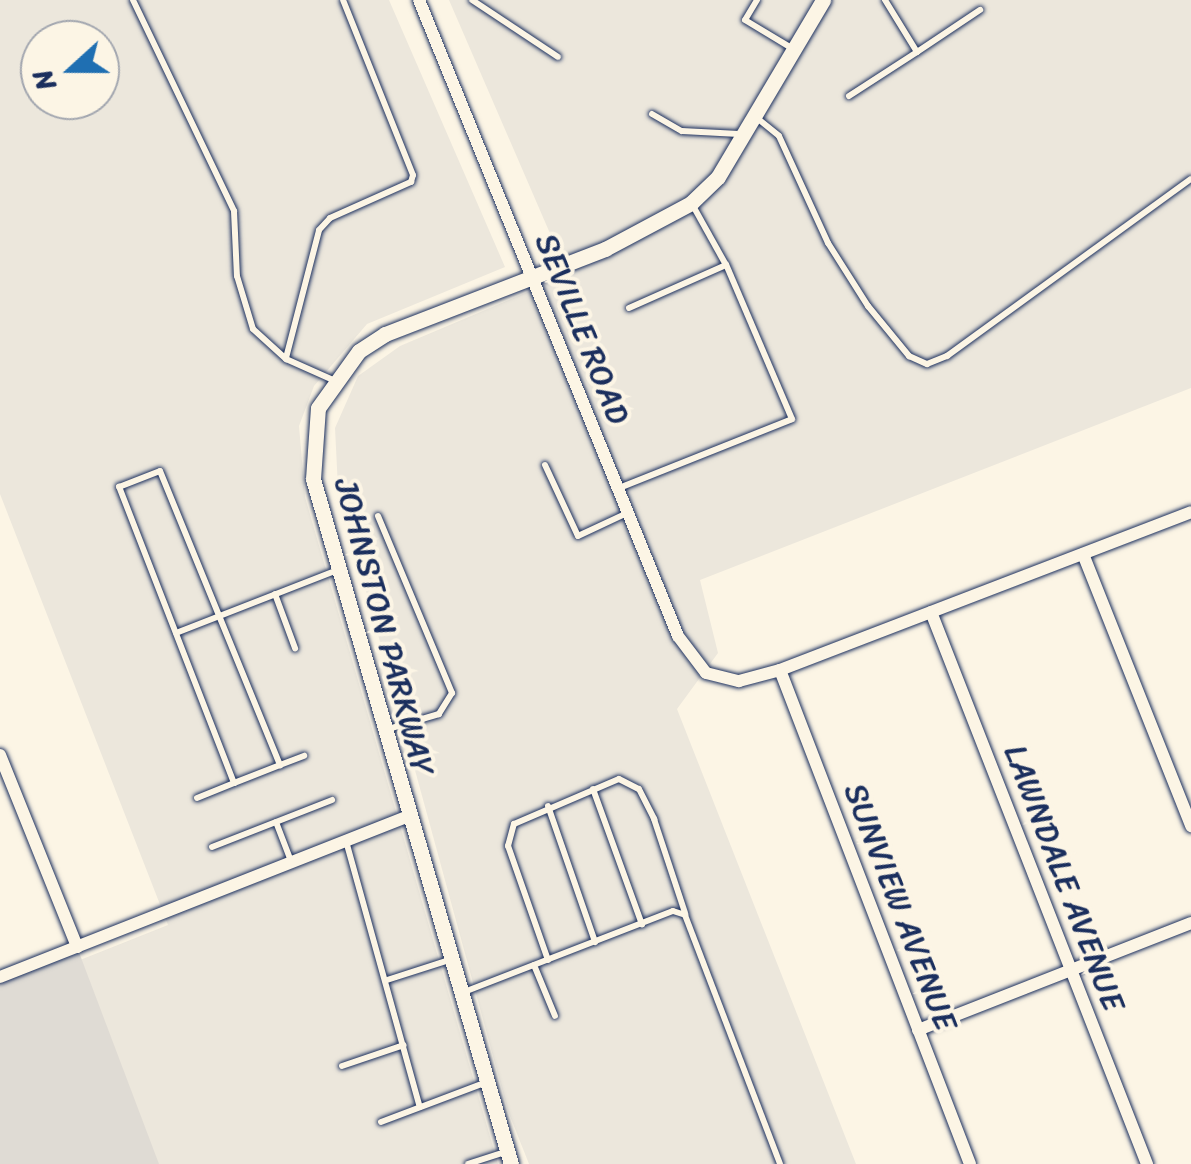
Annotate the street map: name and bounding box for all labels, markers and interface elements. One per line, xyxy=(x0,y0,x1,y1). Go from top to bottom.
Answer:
north arrow xyxy=(20,20,120,120)
text: N xyxy=(17,62,70,98)
street label: SEVILLE ROAD xyxy=(526,228,638,430)
street label: JOHNSTON PARKWAY xyxy=(326,474,442,780)
street label: LAWNDALE AVENUE xyxy=(995,739,1133,1017)
street label: SUNVIEW AVENUE xyxy=(835,778,965,1036)

